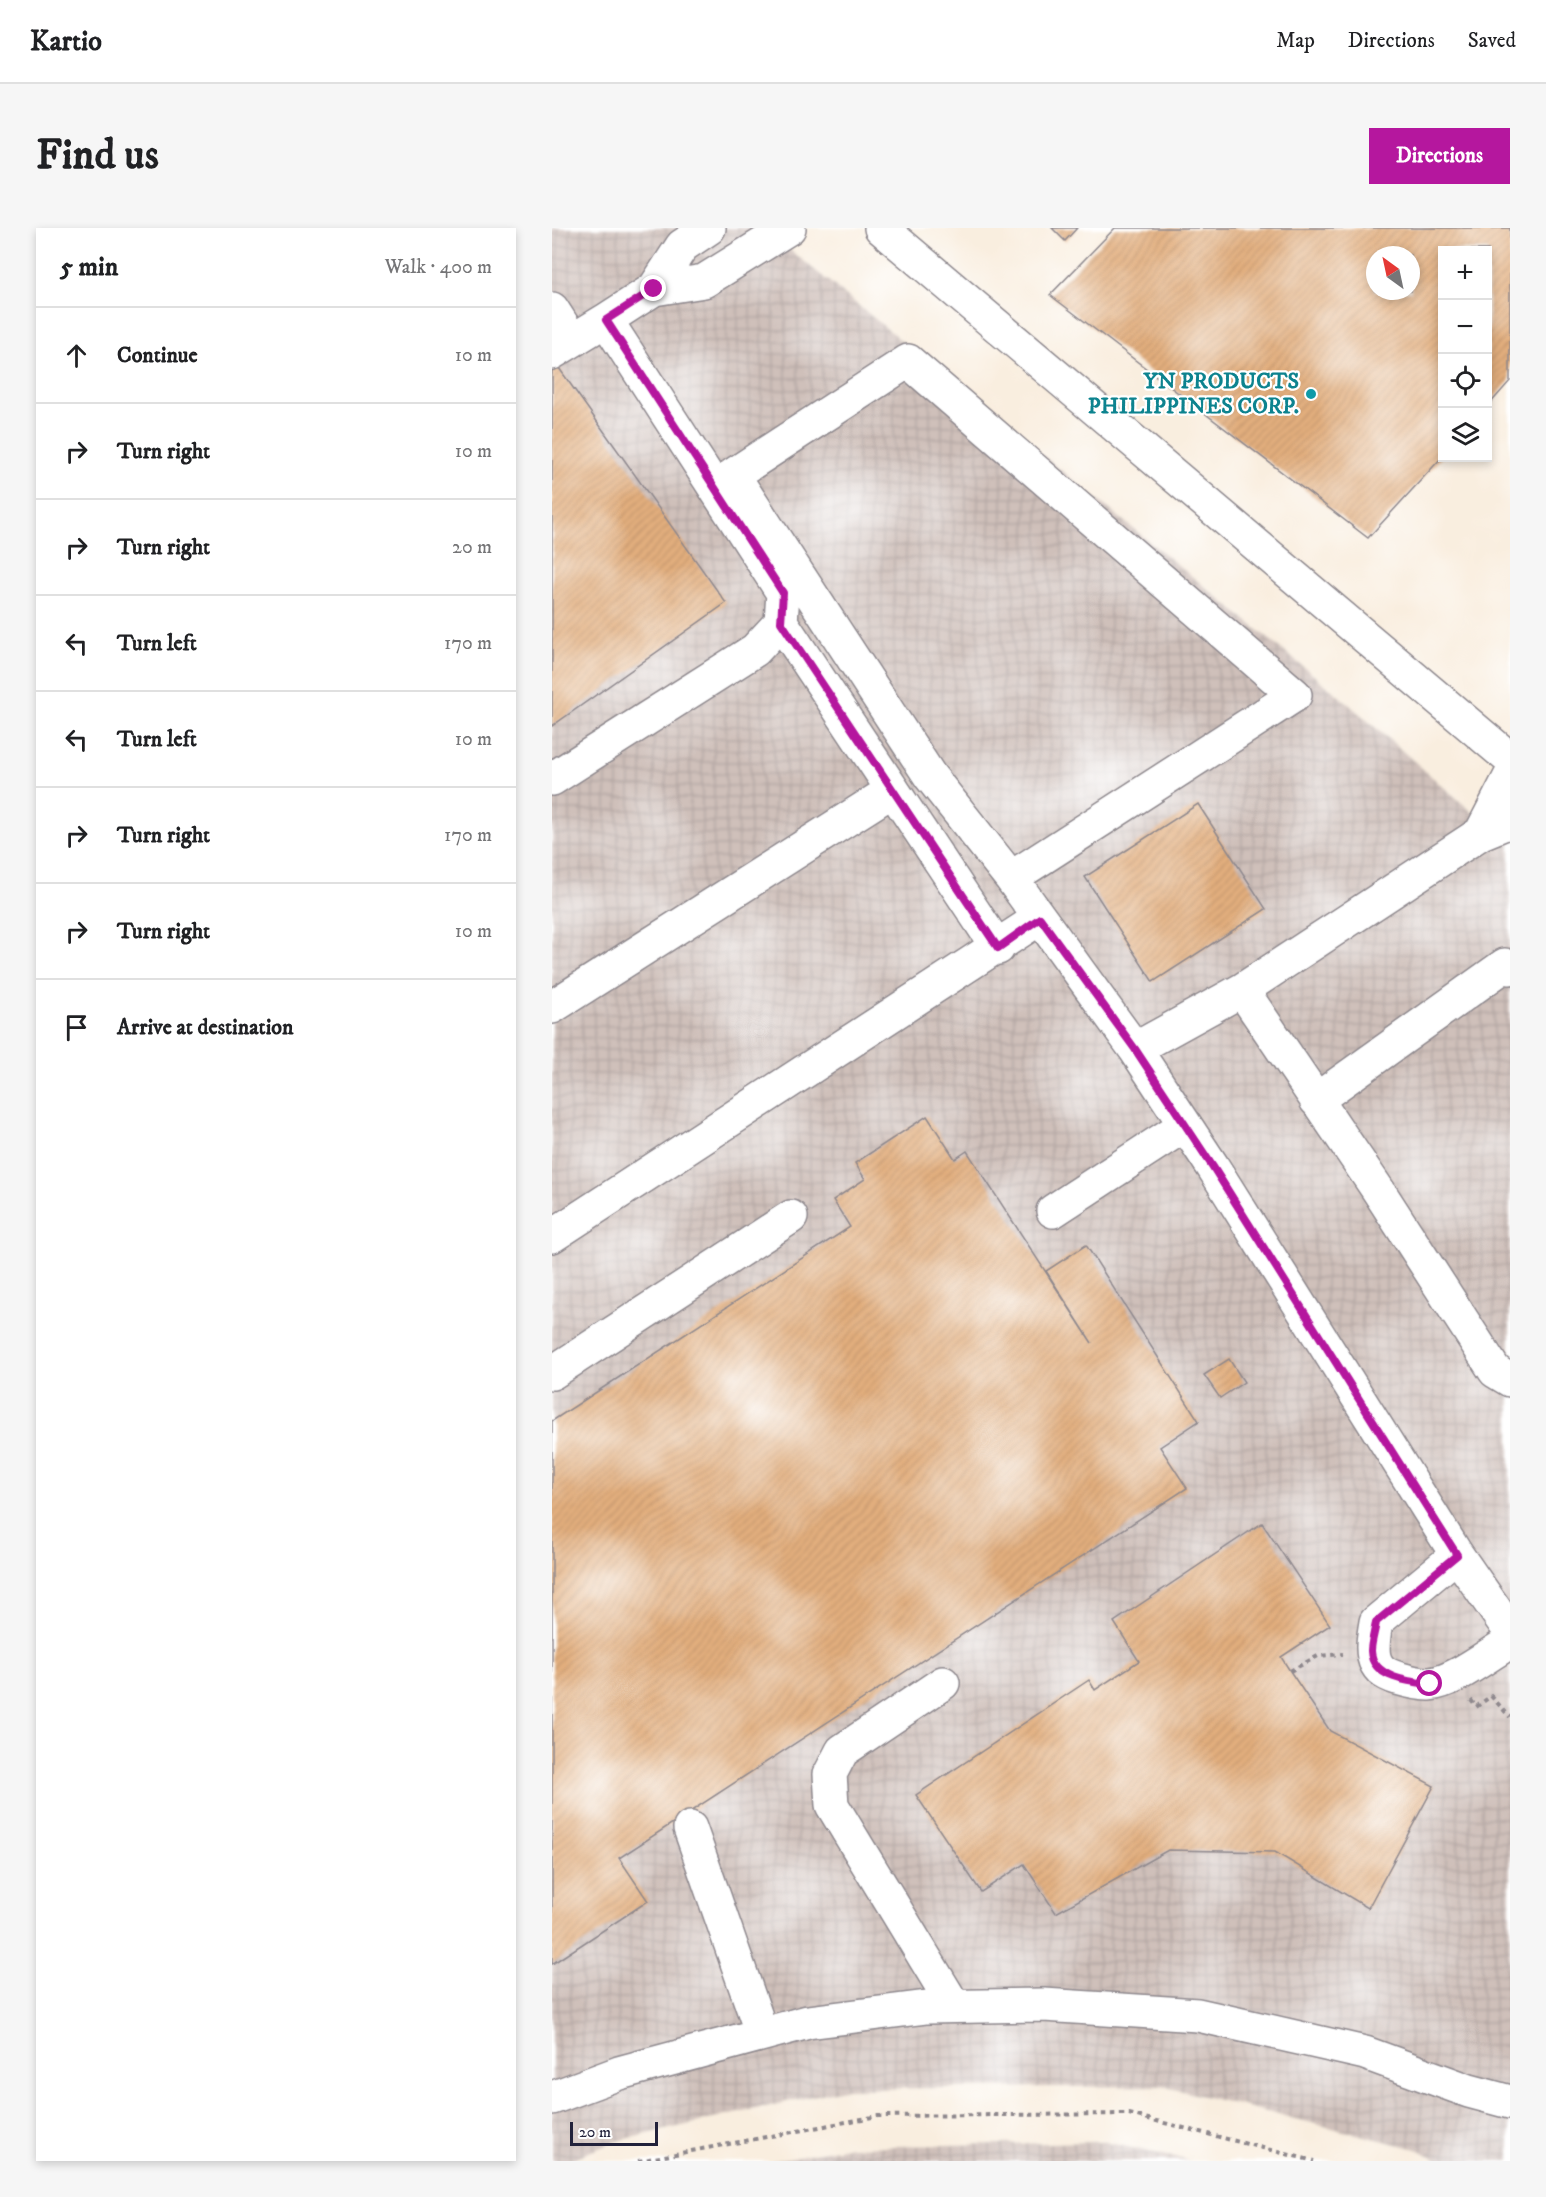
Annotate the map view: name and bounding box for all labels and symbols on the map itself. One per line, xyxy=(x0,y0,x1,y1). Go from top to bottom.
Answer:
north arrow xyxy=(1366,246,1420,300)
route end xyxy=(640,275,666,301)
place label: YN PRODUCTS PHILIPPINES CORP. xyxy=(1088,368,1299,420)
marker: YN PRODUCTS PHILIPPINES CORP. xyxy=(1304,387,1318,401)
route start xyxy=(1416,1670,1442,1696)
scale bar xyxy=(570,2119,658,2146)

